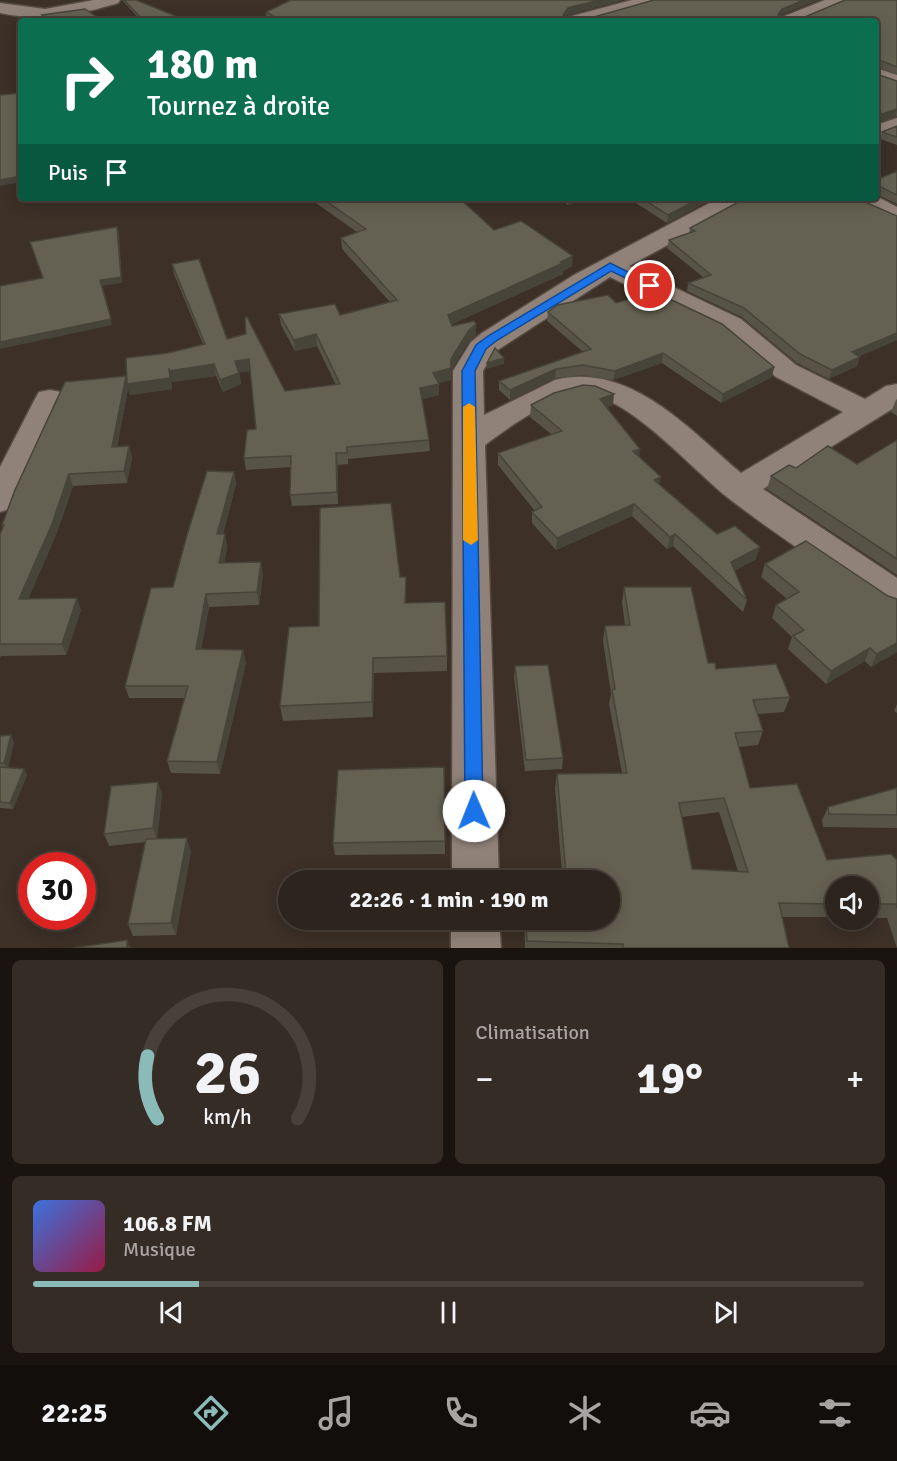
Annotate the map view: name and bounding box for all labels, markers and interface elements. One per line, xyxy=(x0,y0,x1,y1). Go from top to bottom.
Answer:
text: 180 m xyxy=(147,39,258,90)
icon: right xyxy=(48,42,126,120)
text: Tournez à droite xyxy=(147,90,330,123)
icon: arrive xyxy=(100,156,133,189)
text: Puis xyxy=(48,159,88,186)
pin xyxy=(624,260,675,311)
icon: arrive xyxy=(633,269,666,302)
position arrow xyxy=(442,779,506,843)
speed limit sign: 30 xyxy=(18,852,96,930)
map controls xyxy=(825,876,879,930)
button: sound xyxy=(825,876,879,930)
text: 22:26 · 1 min · 190 m xyxy=(349,886,549,913)
text: Climatisation xyxy=(476,1020,590,1045)
text: 26 xyxy=(194,1034,261,1111)
text: 19° xyxy=(636,1051,703,1106)
text: − xyxy=(476,1059,493,1100)
text: + xyxy=(846,1059,864,1100)
text: km/h xyxy=(203,1104,252,1130)
text: 106.8 FM xyxy=(123,1210,212,1237)
text: Musique xyxy=(123,1237,196,1262)
icon: previous xyxy=(155,1296,188,1329)
icon: pause xyxy=(432,1296,465,1329)
icon: next xyxy=(709,1296,742,1329)
icon: directions xyxy=(190,1392,232,1434)
icon: music xyxy=(315,1392,357,1434)
icon: phone xyxy=(440,1392,482,1434)
icon: climate xyxy=(564,1392,606,1434)
icon: car xyxy=(689,1392,731,1434)
icon: filters xyxy=(814,1392,856,1434)
text: 22:25 xyxy=(41,1397,108,1430)

